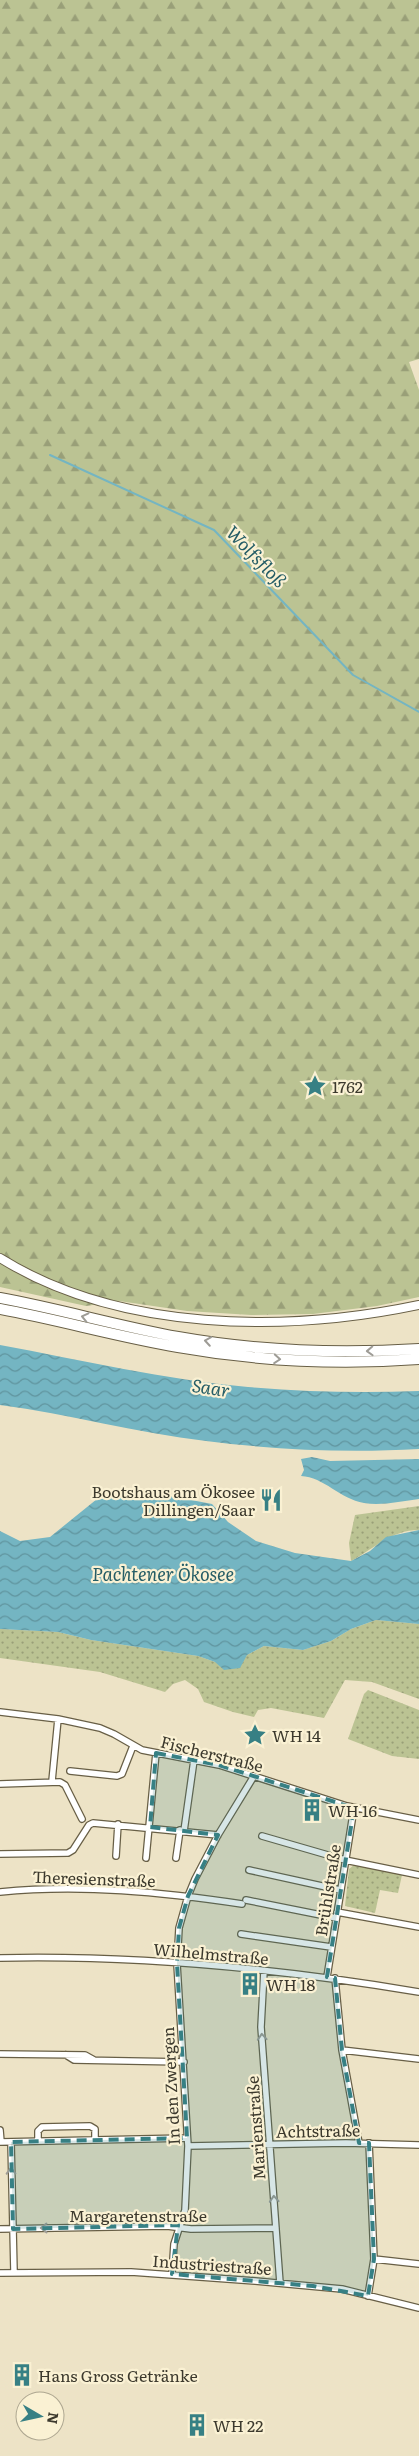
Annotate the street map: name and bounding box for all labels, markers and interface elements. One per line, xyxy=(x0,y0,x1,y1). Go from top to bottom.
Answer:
water label: Wolfsfloß xyxy=(220,519,294,593)
place icon: 1762 xyxy=(302,1073,328,1099)
place label: 1762 xyxy=(332,1074,363,1098)
one-way arrow xyxy=(80,1312,89,1323)
one-way arrow xyxy=(204,1337,213,1347)
one-way arrow xyxy=(366,1346,374,1356)
one-way arrow xyxy=(273,1354,281,1365)
water label: Saar xyxy=(190,1371,232,1403)
place label: Bootshaus am Ökosee Dillingen/Saar xyxy=(91,1479,255,1521)
restaurant icon: Bootshaus am Ökosee Dillingen/Saar xyxy=(258,1487,284,1513)
water label: Pachtener Ökosee xyxy=(92,1560,234,1587)
place icon: WH 14 xyxy=(242,1722,268,1748)
place label: WH 14 xyxy=(272,1723,321,1747)
street label: Fischerstraße xyxy=(158,1729,266,1777)
building icon: WH 16 xyxy=(299,1797,325,1823)
place label: WH 16 xyxy=(328,1798,378,1822)
street label: Brühlstraße xyxy=(308,1842,346,1938)
street label: Theresienstraße xyxy=(32,1864,156,1892)
street label: Wilhelmstraße xyxy=(152,1936,270,1970)
building icon: WH 18 xyxy=(237,1971,263,1997)
place label: WH 18 xyxy=(266,1972,316,1996)
street label: In den Zwergen xyxy=(155,2026,185,2146)
one-way arrow xyxy=(257,2033,268,2041)
street label: Marienstraße xyxy=(239,2075,271,2181)
street label: Achtstraße xyxy=(276,2117,360,2143)
one-way arrow xyxy=(6,2167,16,2174)
one-way arrow xyxy=(269,2195,280,2203)
street label: Margaretenstraße xyxy=(69,2203,207,2227)
one-way arrow xyxy=(40,2223,48,2233)
street label: Industriestraße xyxy=(152,2248,272,2280)
building icon: Hans Gross Getränke xyxy=(9,2362,35,2388)
place label: Hans Gross Getränke xyxy=(38,2363,198,2387)
north arrow xyxy=(15,2391,65,2441)
text: N xyxy=(43,2411,65,2426)
building icon: WH 22 xyxy=(184,2412,210,2438)
place label: WH 22 xyxy=(213,2413,263,2437)

